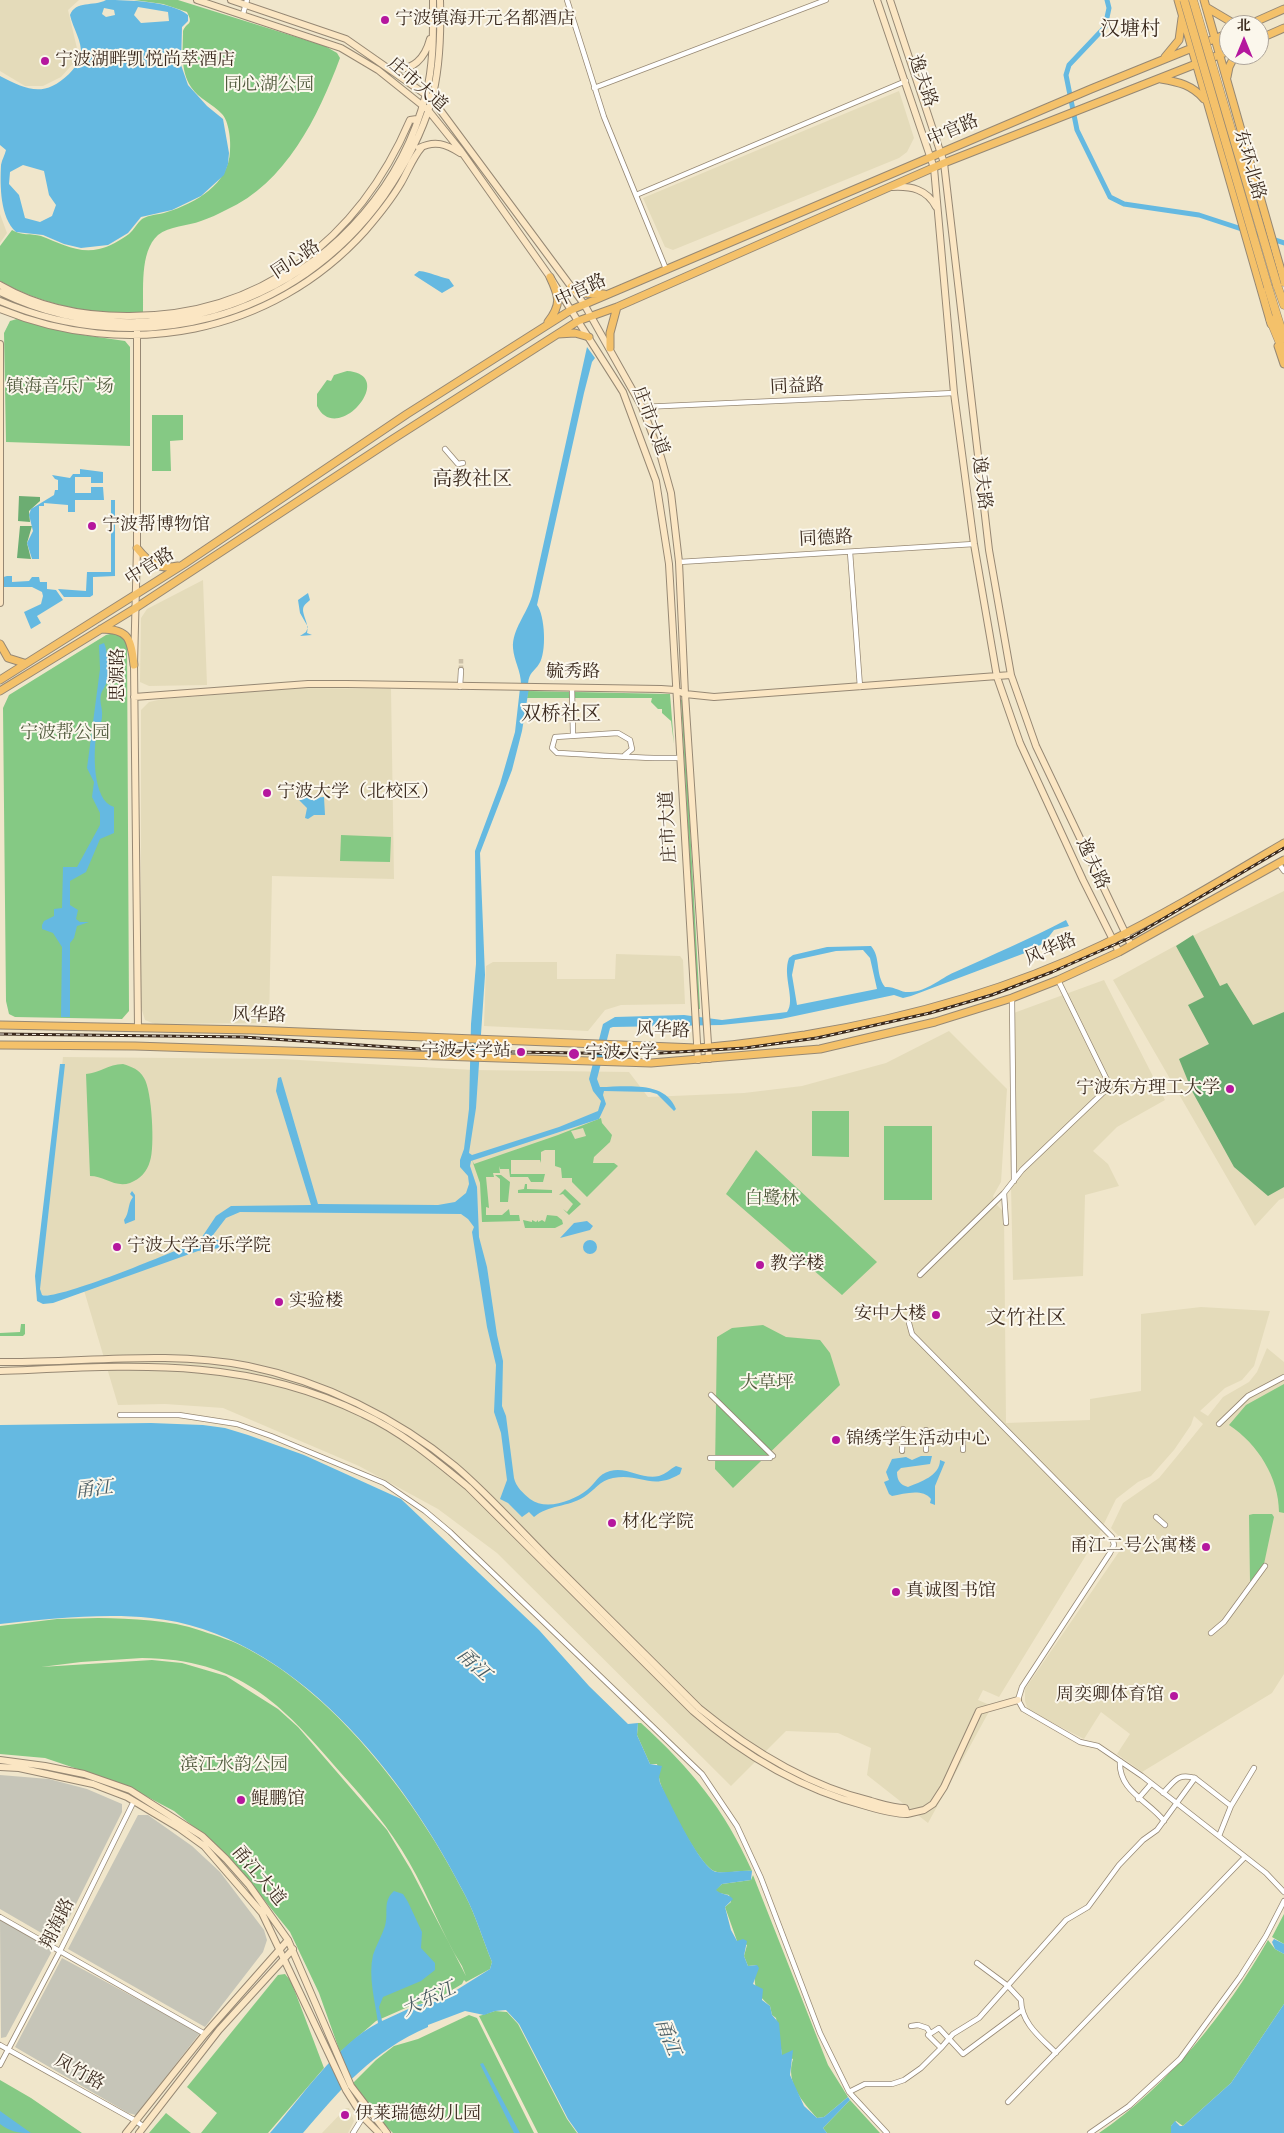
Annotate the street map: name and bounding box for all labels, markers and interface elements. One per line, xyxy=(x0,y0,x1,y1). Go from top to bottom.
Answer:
place label: 宁波镇海开元名都酒店 xyxy=(395,9,575,31)
marker: 宁波镇海开元名都酒店 xyxy=(379,14,391,26)
north arrow xyxy=(1219,15,1269,65)
text: 北 xyxy=(1237,16,1251,35)
district label: 汉塘村 xyxy=(1100,18,1160,42)
place label: 宁波湖畔凯悦尚萃酒店 xyxy=(55,50,235,72)
street label: 逸夫路 xyxy=(903,52,941,110)
street label: 庄市大道 xyxy=(383,53,451,117)
marker: 宁波湖畔凯悦尚萃酒店 xyxy=(39,55,51,67)
park label: 同心湖公园 xyxy=(224,75,314,97)
street label: 中官路 xyxy=(924,111,982,151)
street label: 东环北路 xyxy=(1229,127,1269,203)
street label: 同心路 xyxy=(268,236,324,284)
street label: 中官路 xyxy=(552,270,610,312)
street label: 同益路 xyxy=(769,375,825,399)
park label: 镇海音乐广场 xyxy=(6,377,114,399)
street label: 庄市大道 xyxy=(627,384,673,458)
street label: 逸夫路 xyxy=(967,455,995,511)
district label: 高教社区 xyxy=(432,468,512,492)
place label: 宁波帮博物馆 xyxy=(102,515,210,537)
marker: 宁波帮博物馆 xyxy=(86,520,98,532)
street label: 同德路 xyxy=(798,527,854,551)
street label: 中官路 xyxy=(121,544,179,590)
street label: 思源路 xyxy=(108,648,130,702)
street label: 毓秀路 xyxy=(546,662,600,684)
district label: 双桥社区 xyxy=(521,703,601,727)
park label: 宁波帮公园 xyxy=(20,723,110,745)
place label: 宁波大学（北校区） xyxy=(277,782,439,804)
marker: 宁波大学（北校区） xyxy=(261,787,273,799)
street label: 庄市大道 xyxy=(656,790,682,864)
street label: 逸夫路 xyxy=(1071,835,1113,893)
street label: 风华路 xyxy=(1022,930,1080,970)
street label: 风华路 xyxy=(232,1005,286,1027)
street label: 风华路 xyxy=(636,1019,690,1043)
place label: 宁波大学站 xyxy=(421,1041,511,1063)
place label: 宁波大学 xyxy=(585,1043,657,1065)
marker: 宁波大学站 xyxy=(515,1046,527,1058)
marker: 宁波大学 xyxy=(567,1047,581,1061)
place label: 宁波东方理工大学 xyxy=(1076,1078,1220,1100)
marker: 宁波东方理工大学 xyxy=(1224,1083,1236,1095)
park label: 白鹭林 xyxy=(745,1189,799,1211)
place label: 宁波大学音乐学院 xyxy=(127,1236,271,1258)
marker: 宁波大学音乐学院 xyxy=(111,1241,123,1253)
place label: 教学楼 xyxy=(770,1254,824,1276)
marker: 教学楼 xyxy=(754,1259,766,1271)
place label: 实验楼 xyxy=(289,1291,343,1313)
marker: 实验楼 xyxy=(273,1296,285,1308)
place label: 安中大楼 xyxy=(854,1304,926,1326)
district label: 文竹社区 xyxy=(986,1307,1066,1331)
marker: 安中大楼 xyxy=(930,1309,942,1321)
park label: 大草坪 xyxy=(740,1373,794,1395)
place label: 锦绣学生活动中心 xyxy=(846,1429,990,1451)
marker: 锦绣学生活动中心 xyxy=(830,1434,842,1446)
water label: 甬江 xyxy=(74,1477,114,1503)
place label: 材化学院 xyxy=(622,1512,694,1534)
marker: 材化学院 xyxy=(606,1517,618,1529)
place label: 甬江二号公寓楼 xyxy=(1070,1536,1196,1558)
marker: 甬江二号公寓楼 xyxy=(1200,1541,1212,1553)
place label: 真诚图书馆 xyxy=(906,1581,996,1603)
marker: 真诚图书馆 xyxy=(890,1586,902,1598)
water label: 甬江 xyxy=(451,1644,495,1686)
place label: 周奕卿体育馆 xyxy=(1056,1685,1164,1707)
marker: 周奕卿体育馆 xyxy=(1168,1690,1180,1702)
park label: 滨江水韵公园 xyxy=(180,1755,288,1777)
place label: 鲲鹏馆 xyxy=(251,1789,305,1811)
marker: 鲲鹏馆 xyxy=(235,1794,247,1806)
street label: 甬江大道 xyxy=(227,1841,289,1911)
street label: 翔海路 xyxy=(36,1895,80,1953)
water label: 大东江 xyxy=(398,1978,460,2022)
water label: 甬江 xyxy=(650,2015,684,2059)
street label: 凤竹路 xyxy=(50,2050,108,2096)
place label: 伊莱瑞德幼儿园 xyxy=(355,2104,481,2126)
marker: 伊莱瑞德幼儿园 xyxy=(339,2109,351,2121)

